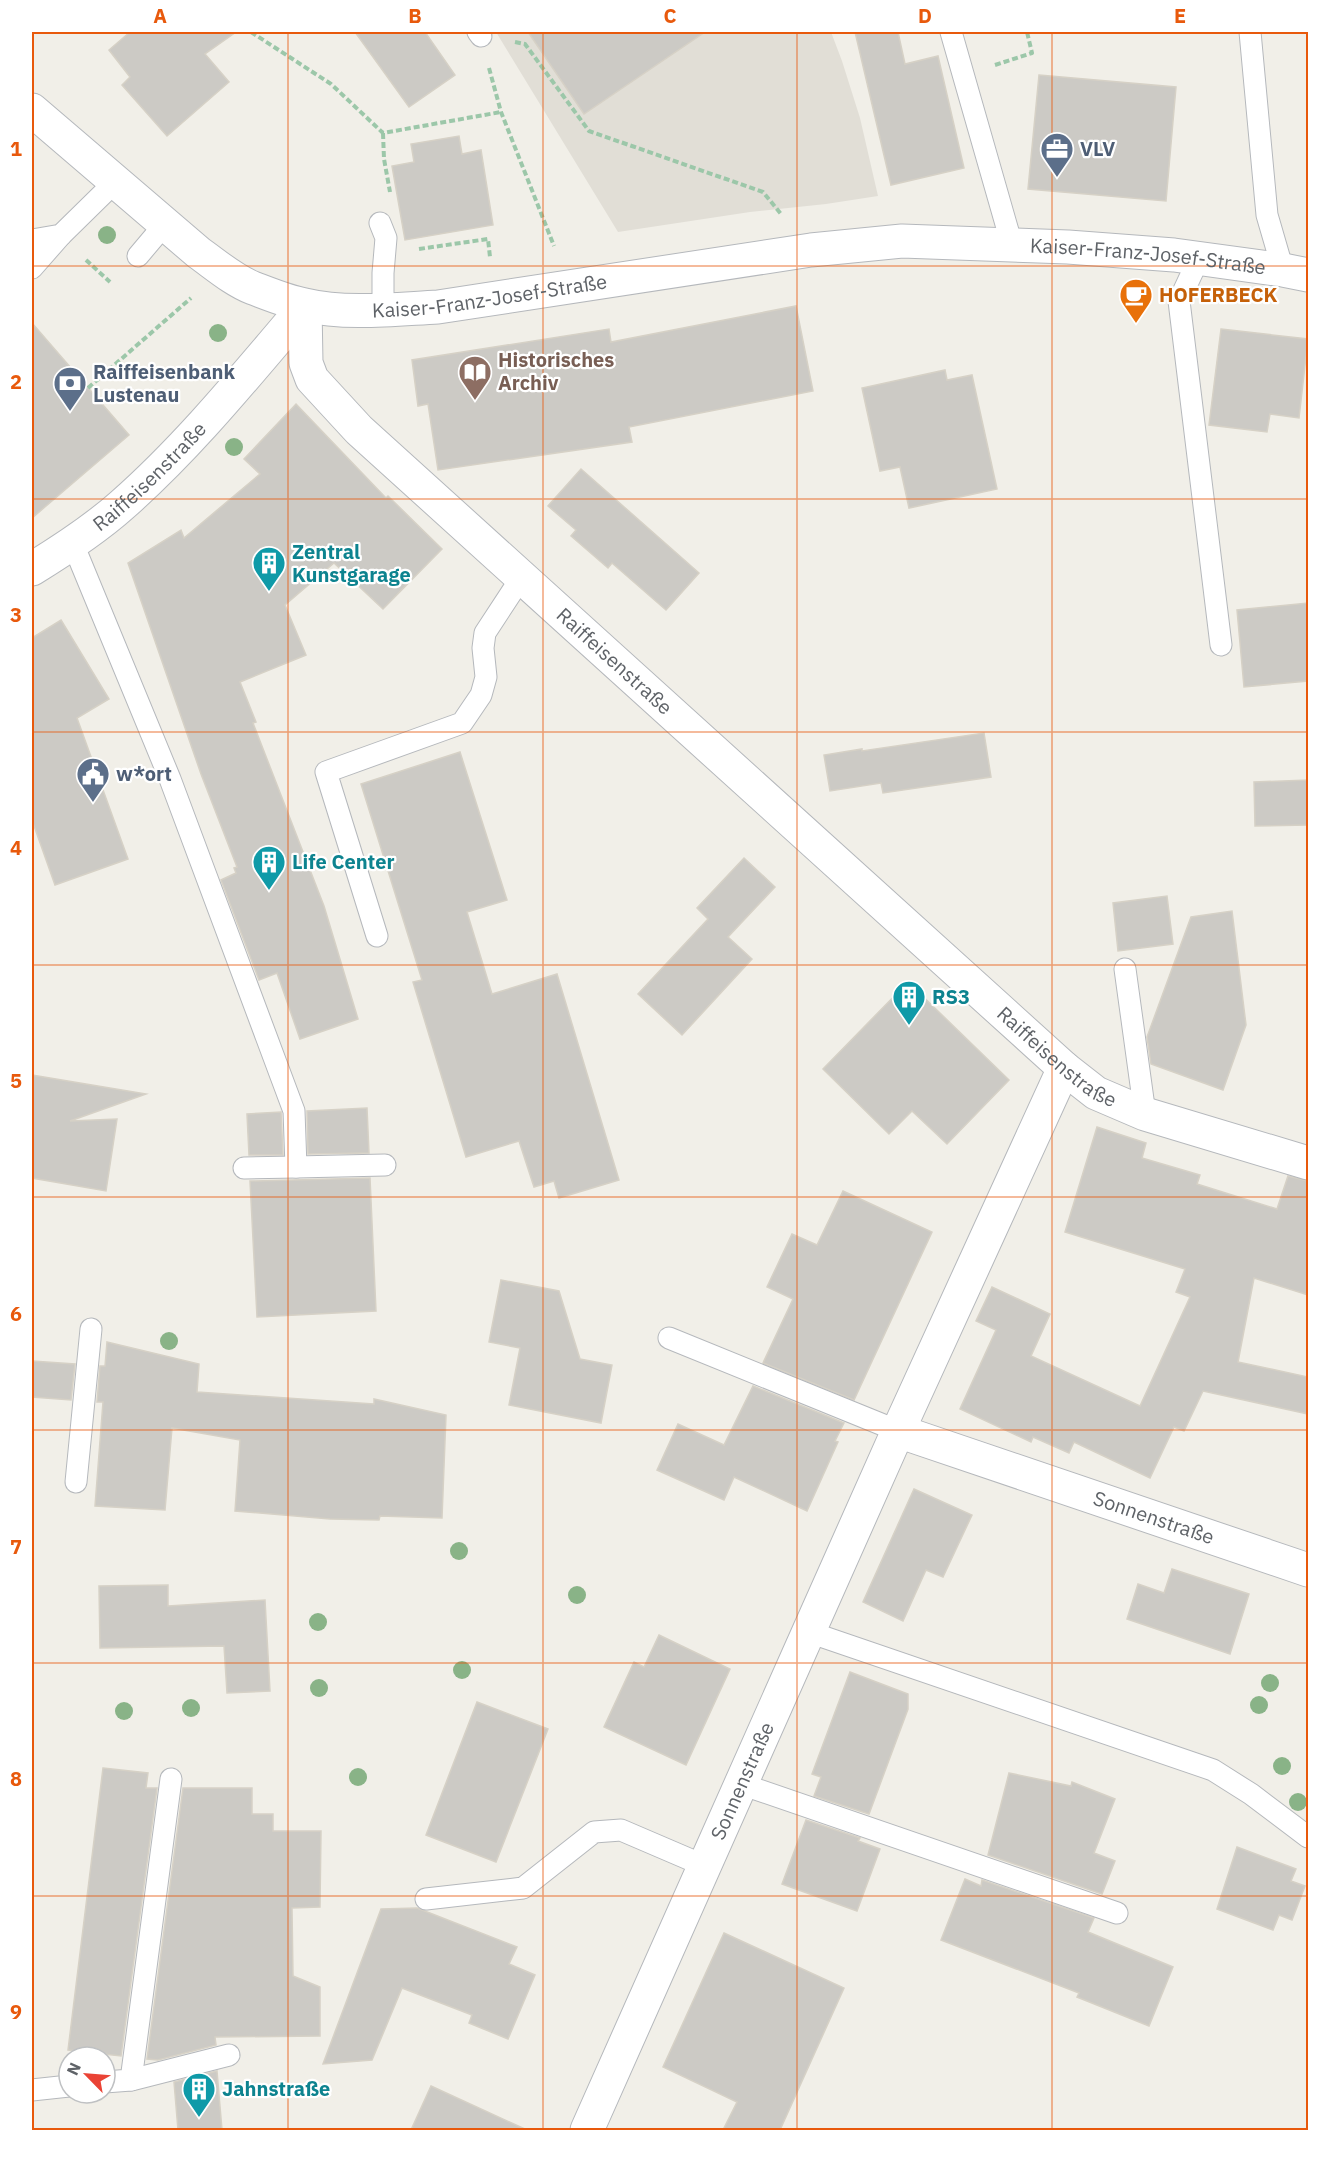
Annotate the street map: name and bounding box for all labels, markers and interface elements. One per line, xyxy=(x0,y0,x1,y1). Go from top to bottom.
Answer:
text: A xyxy=(153,2,167,29)
text: B xyxy=(408,2,422,29)
text: C xyxy=(663,2,677,29)
text: D xyxy=(918,2,932,29)
text: E xyxy=(1174,2,1186,29)
office icon: VLV xyxy=(1039,131,1075,178)
text: 1 xyxy=(10,135,22,162)
place label: VLV xyxy=(1080,135,1115,162)
street label: Kaiser-Franz-Josef-Straße xyxy=(1030,232,1268,280)
street label: Kaiser-Franz-Josef-Straße xyxy=(372,267,609,324)
cafe icon: HOFERBECK xyxy=(1118,277,1154,324)
place label: HOFERBECK xyxy=(1159,281,1278,308)
place label: Historisches Archiv xyxy=(498,346,614,396)
library icon: Historisches Archiv xyxy=(457,354,493,401)
place label: Raiffeisenbank Lustenau xyxy=(93,358,235,408)
bank icon: Raiffeisenbank Lustenau xyxy=(52,365,88,412)
text: 2 xyxy=(10,368,22,395)
street label: Raiffeisenstraße xyxy=(87,416,212,537)
place label: Zentral Kunstgarage xyxy=(292,538,411,588)
building icon: Zentral Kunstgarage xyxy=(251,545,287,592)
text: 3 xyxy=(10,601,22,628)
street label: Raiffeisenstraße xyxy=(551,601,679,720)
public building icon: w*ort xyxy=(75,756,111,803)
place label: w*ort xyxy=(116,760,172,787)
text: 4 xyxy=(10,834,22,861)
building icon: Life Center xyxy=(251,844,287,891)
place label: Life Center xyxy=(292,848,395,875)
building icon: RS3 xyxy=(891,979,927,1026)
place label: RS3 xyxy=(932,983,970,1010)
street label: Raiffeisenstraße xyxy=(991,1000,1121,1113)
text: 5 xyxy=(10,1067,22,1094)
text: 6 xyxy=(10,1300,22,1327)
street label: Sonnenstraße xyxy=(1090,1484,1218,1550)
text: 7 xyxy=(10,1533,22,1560)
street label: Sonnenstraße xyxy=(704,1718,780,1844)
text: 8 xyxy=(10,1765,22,1792)
text: 9 xyxy=(10,1998,22,2025)
north arrow xyxy=(57,2045,117,2105)
text: N xyxy=(62,2059,85,2078)
building icon: Jahnstraße xyxy=(181,2071,217,2118)
place label: Jahnstraße xyxy=(222,2075,330,2102)

